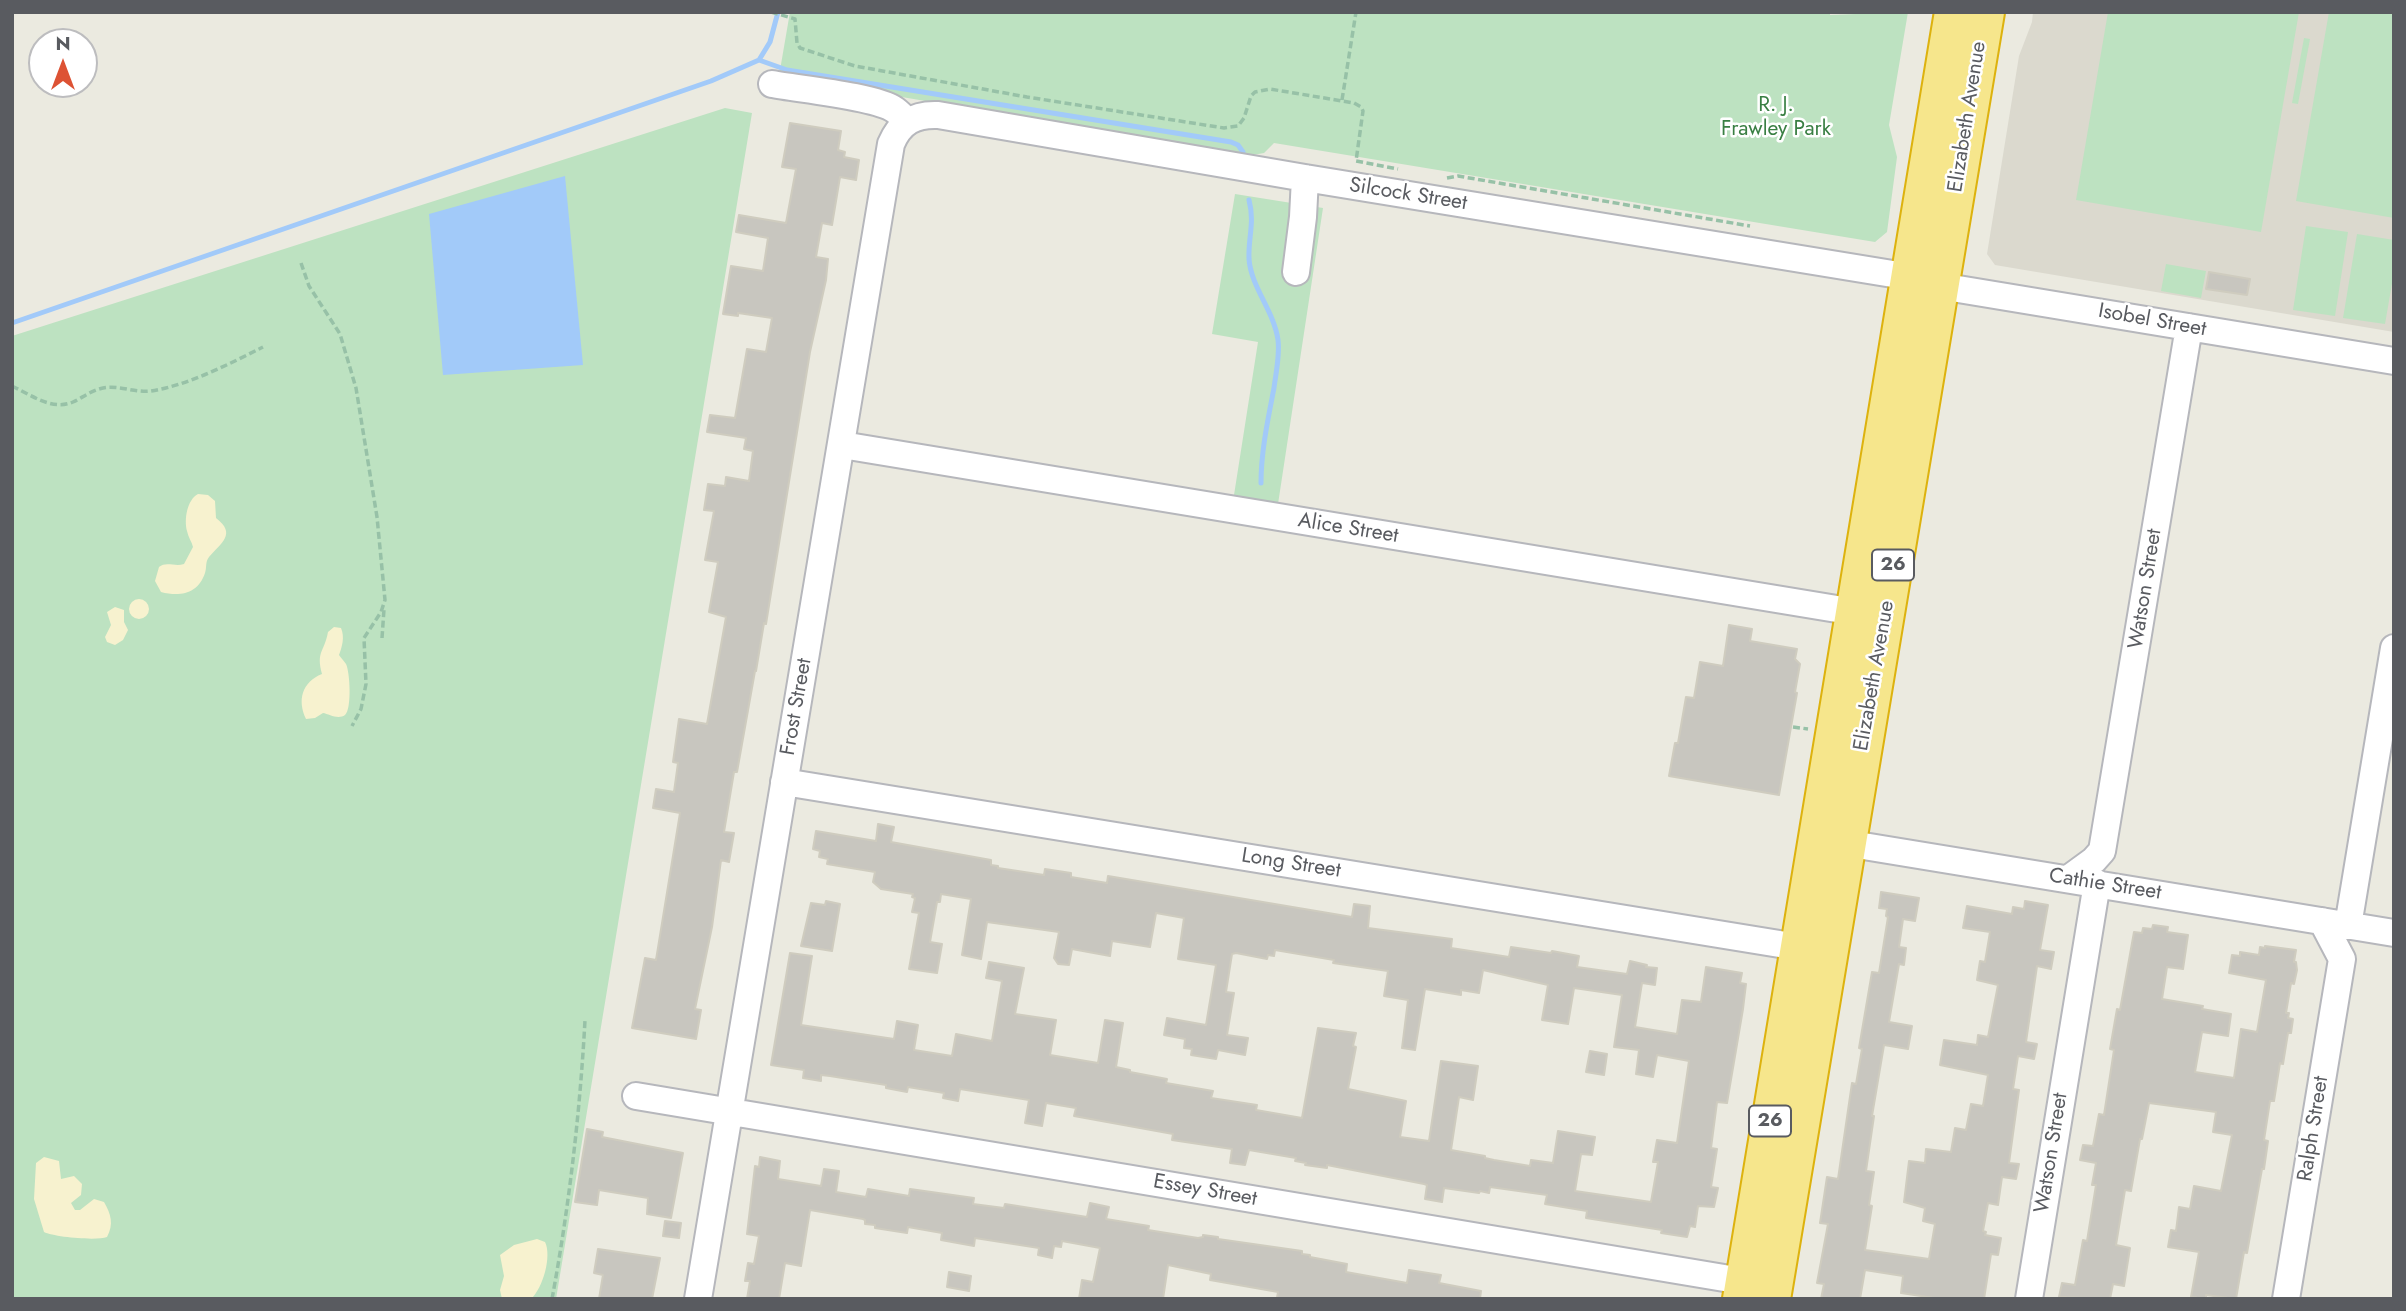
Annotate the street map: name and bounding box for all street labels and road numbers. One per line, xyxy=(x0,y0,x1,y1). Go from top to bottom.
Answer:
street label: Elizabeth Avenue xyxy=(1944,40,1992,194)
street label: Silcock Street xyxy=(1347,173,1469,217)
street label: Isobel Street xyxy=(2096,299,2208,343)
street label: Alice Street xyxy=(1296,509,1400,549)
street label: Watson Street xyxy=(2124,527,2168,651)
road number: 26 xyxy=(1872,550,1914,580)
street label: Elizabeth Avenue xyxy=(1849,599,1901,753)
street label: Frost Street xyxy=(776,656,818,758)
street label: Long Street xyxy=(1239,844,1343,884)
street label: Cathie Street xyxy=(2047,864,2163,906)
street label: Ralph Street xyxy=(2293,1075,2335,1183)
street label: Watson Street xyxy=(2030,1091,2074,1215)
road number: 26 xyxy=(1749,1106,1791,1136)
street label: Essey Street xyxy=(1151,1170,1259,1212)

